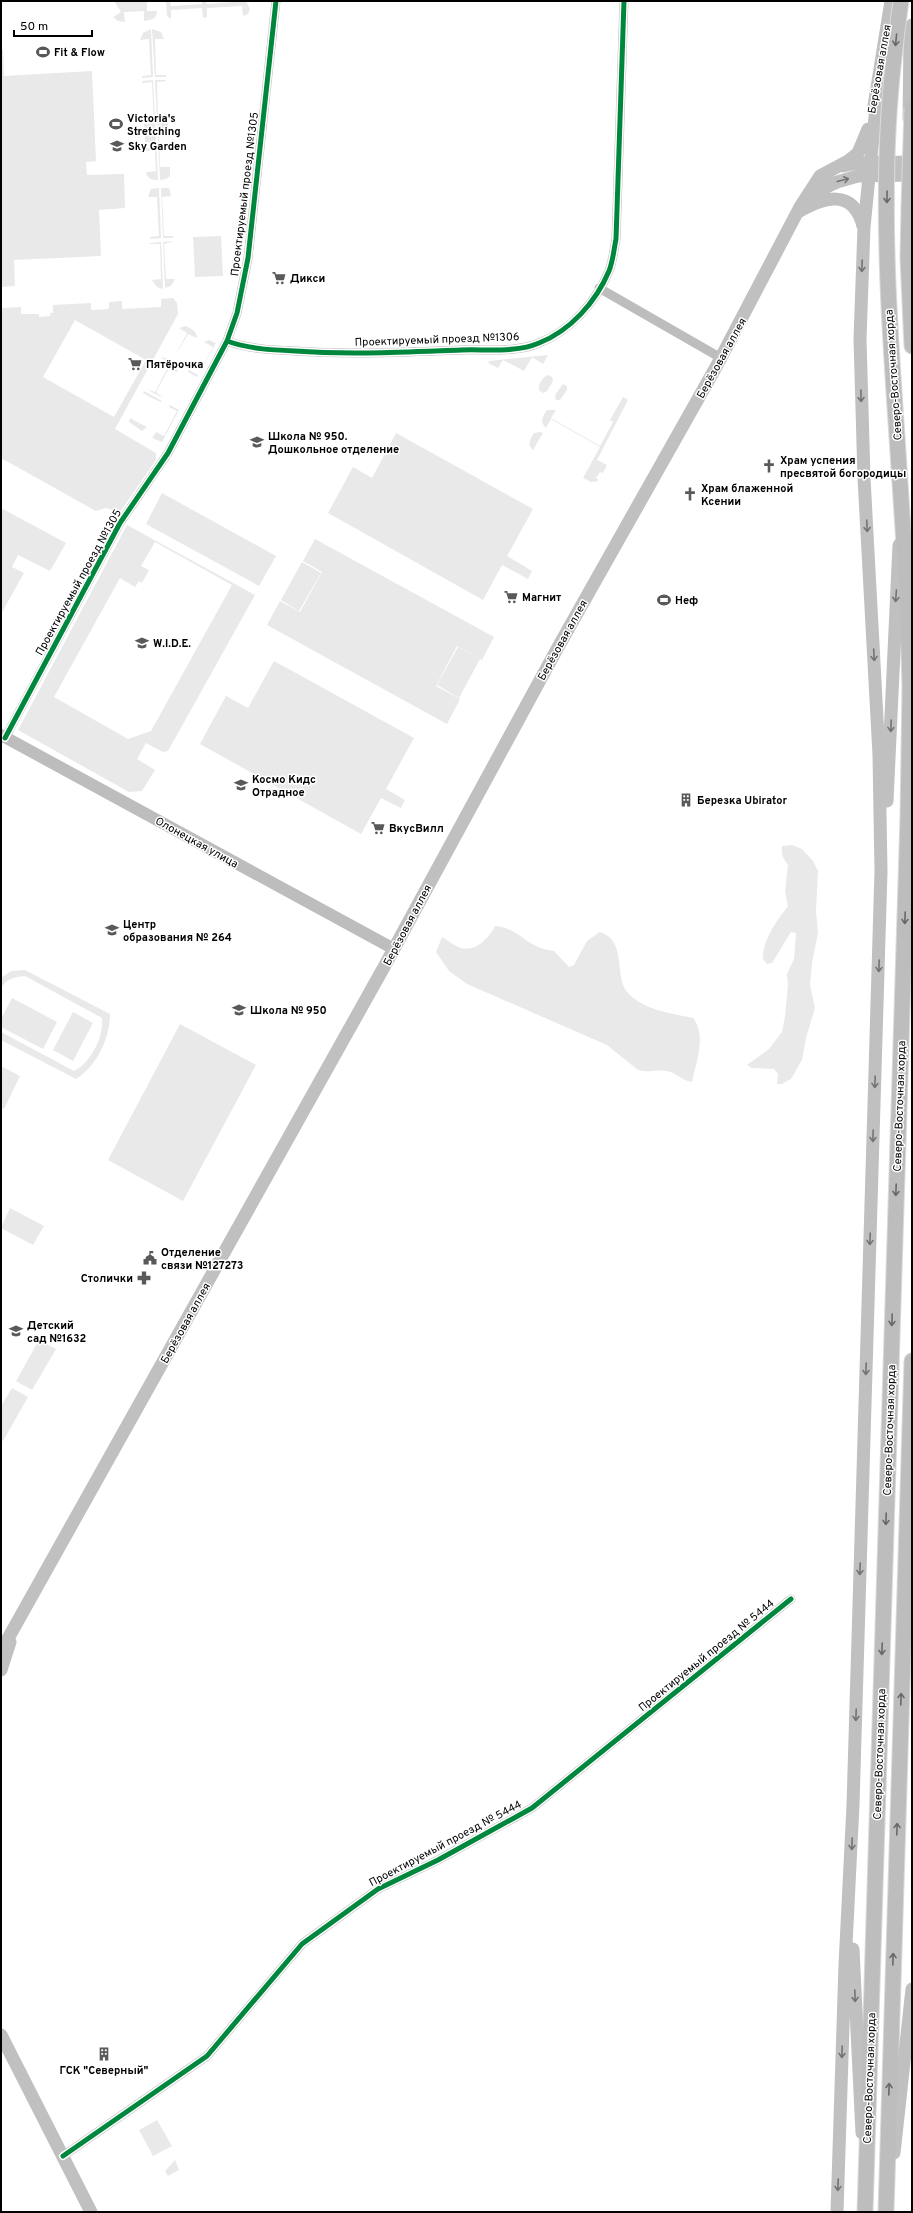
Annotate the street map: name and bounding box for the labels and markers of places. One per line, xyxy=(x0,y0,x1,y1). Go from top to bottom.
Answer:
sports icon: Fit & Flow xyxy=(35,44,51,60)
place label: Fit & Flow xyxy=(54,46,105,60)
place label: Victoria's Stretching xyxy=(127,112,181,139)
sports icon: Victoria's Stretching xyxy=(108,116,124,132)
school or university icon: Sky Garden xyxy=(109,138,125,154)
place label: Sky Garden xyxy=(128,140,187,154)
supermarket icon: Дикси xyxy=(271,270,287,286)
place label: Дикси xyxy=(290,272,325,286)
supermarket icon: Пятёрочка xyxy=(127,356,143,372)
place label: Пятёрочка xyxy=(146,358,204,372)
place label: Школа № 950. Дошкольное отделение xyxy=(268,430,399,457)
school or university icon: Школа № 950. Дошкольное отделение xyxy=(249,434,265,450)
place label: Храм успения пресвятой богородицы xyxy=(780,454,906,481)
church icon: Храм успения пресвятой богородицы xyxy=(761,458,777,474)
place label: Храм блаженной Ксении xyxy=(701,482,793,509)
church icon: Храм блаженной Ксении xyxy=(682,486,698,502)
supermarket icon: Магнит xyxy=(503,589,519,605)
place label: Магнит xyxy=(522,591,561,605)
sports icon: Неф xyxy=(656,592,672,608)
place label: Неф xyxy=(675,594,698,608)
school or university icon: W.I.D.E. xyxy=(134,635,150,651)
place label: W.I.D.E. xyxy=(153,637,191,651)
place label: Космо Кидс Отрадное xyxy=(252,773,316,800)
school or university icon: Космо Кидс Отрадное xyxy=(233,777,249,793)
building icon: Березка Ubirator xyxy=(678,792,694,808)
place label: Березка Ubirator xyxy=(697,794,787,808)
supermarket icon: ВкусВилл xyxy=(370,820,386,836)
place label: ВкусВилл xyxy=(389,822,444,836)
place label: Центр образования № 264 xyxy=(123,918,232,945)
school or university icon: Центр образования № 264 xyxy=(104,922,120,938)
school or university icon: Школа № 950 xyxy=(231,1002,247,1018)
place label: Школа № 950 xyxy=(250,1004,327,1018)
place label: Отделение связи №127273 xyxy=(161,1246,243,1273)
public building icon: Отделение связи №127273 xyxy=(142,1250,158,1266)
pharmacy icon: Столички xyxy=(136,1270,152,1286)
place label: Столички xyxy=(81,1272,133,1286)
place label: Детский сад №1632 xyxy=(27,1319,86,1346)
school or university icon: Детский сад №1632 xyxy=(8,1323,24,1339)
building icon: ГСК "Северный" xyxy=(96,2046,112,2062)
place label: ГСК "Северный" xyxy=(60,2064,149,2078)

